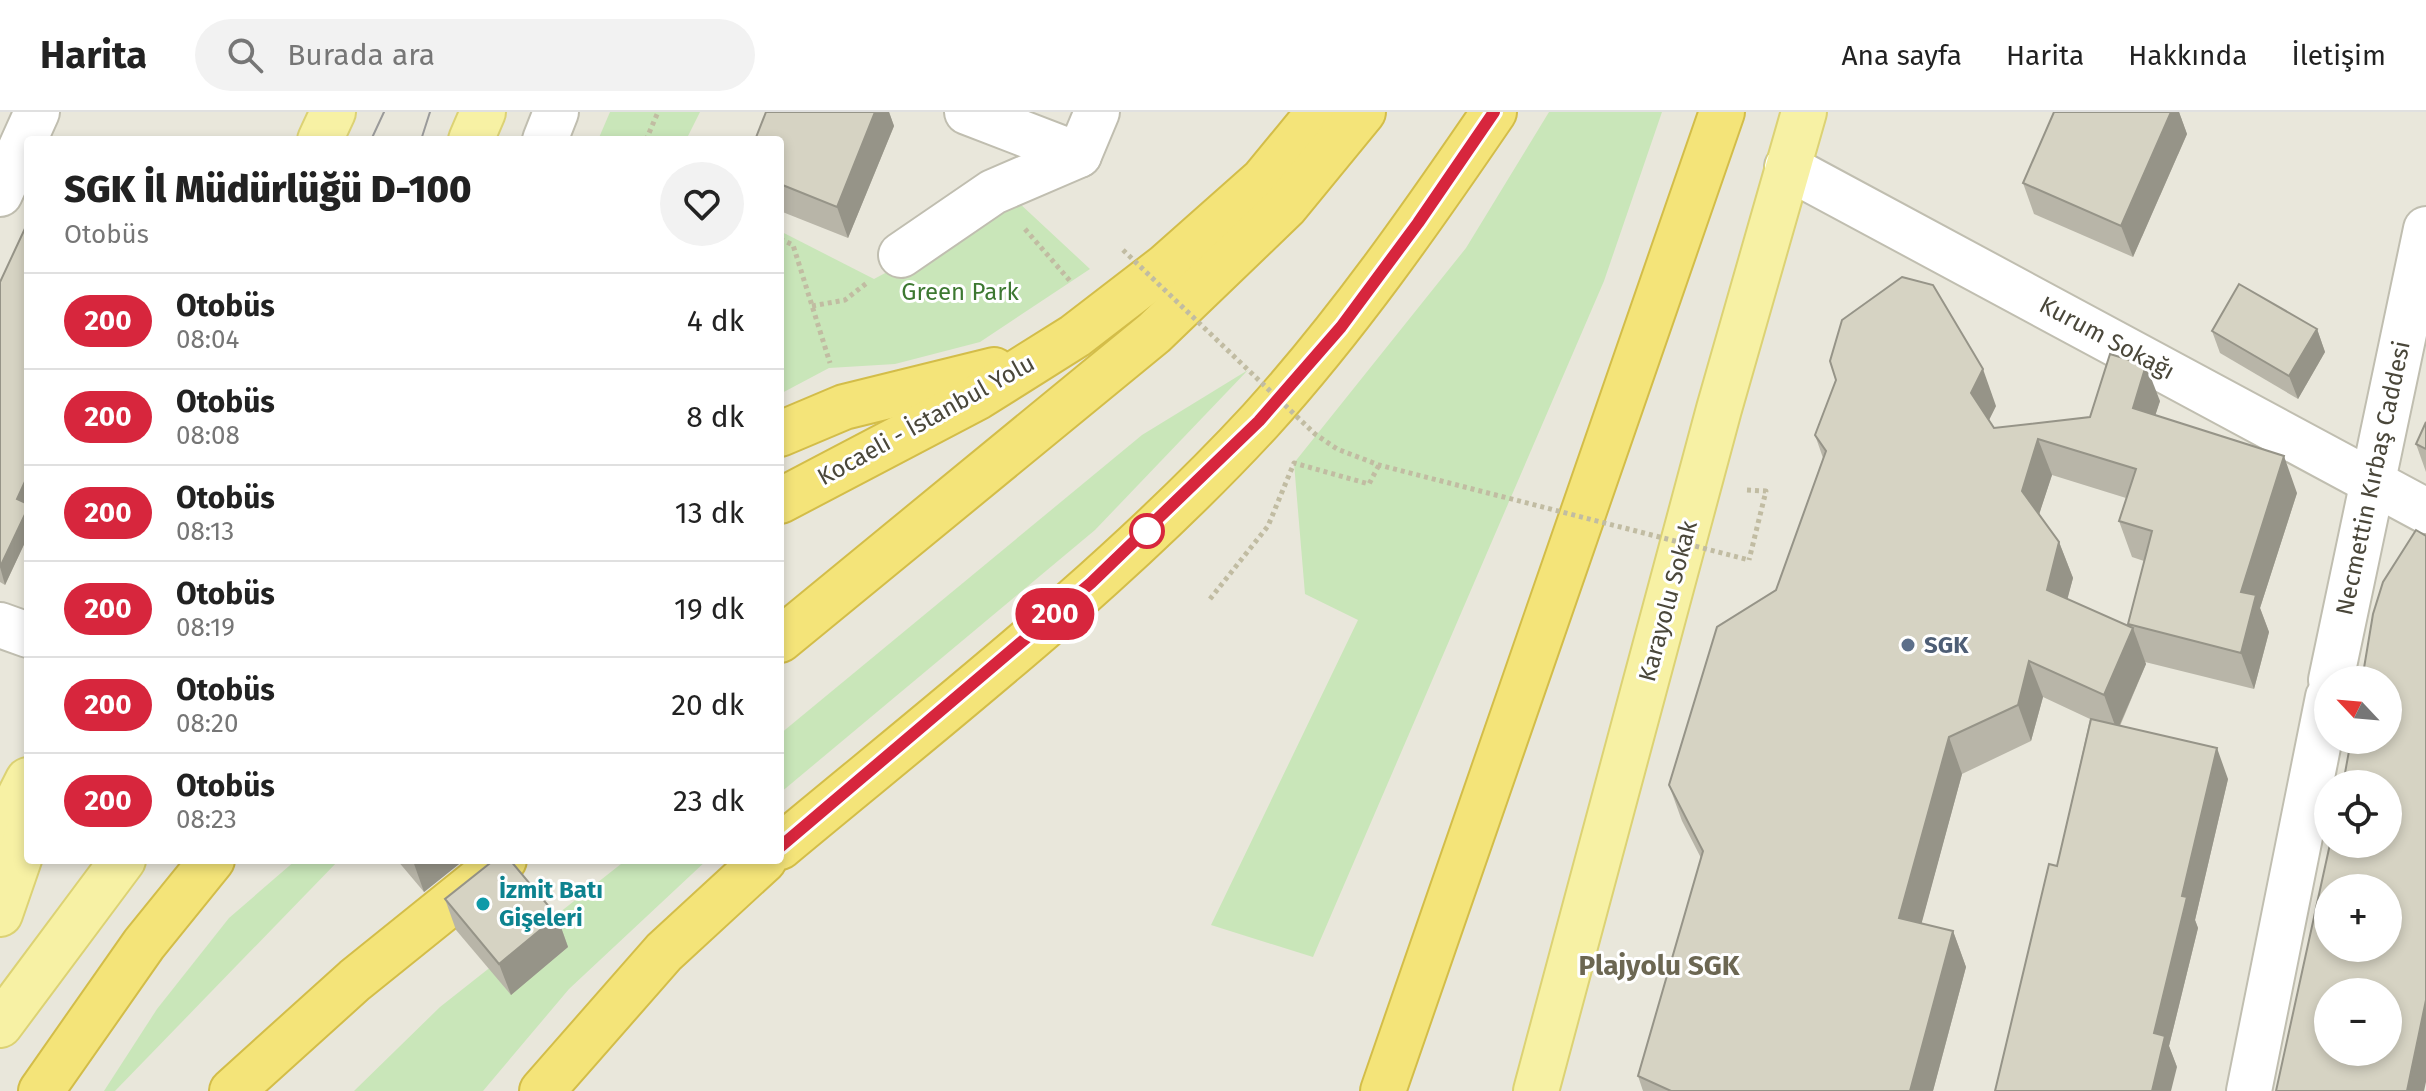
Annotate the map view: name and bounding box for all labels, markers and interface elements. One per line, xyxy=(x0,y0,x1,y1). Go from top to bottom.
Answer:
search box xyxy=(195,19,755,91)
text: Harita xyxy=(40,32,147,78)
icon: search xyxy=(223,33,267,77)
text: Burada ara xyxy=(287,37,435,73)
text: Ana sayfa xyxy=(1842,39,1962,72)
text: Harita xyxy=(2006,39,2084,72)
text: Hakkında xyxy=(2128,39,2247,72)
text: İletişim xyxy=(2291,39,2386,72)
button: heart xyxy=(660,162,744,246)
text: SGK İl Müdürlüğü D-100 xyxy=(64,166,472,212)
text: Otobüs xyxy=(64,219,149,250)
park label: Green Park xyxy=(901,278,1019,306)
text: Otobüs xyxy=(176,288,275,324)
street label: Kurum Sokağı xyxy=(2035,291,2179,385)
text: 4 dk xyxy=(687,303,744,339)
text: 200 xyxy=(84,304,132,337)
text: 08:04 xyxy=(176,324,239,355)
street label: Necmettin Kırbaş Caddesi xyxy=(2330,338,2416,618)
street label: Kocaeli - İstanbul Yolu xyxy=(813,349,1039,491)
text: Otobüs xyxy=(176,384,275,420)
text: 8 dk xyxy=(686,399,744,435)
text: 200 xyxy=(84,400,132,433)
text: 08:08 xyxy=(176,420,240,451)
text: Otobüs xyxy=(176,480,275,516)
text: 13 dk xyxy=(675,495,744,531)
text: 200 xyxy=(84,496,132,529)
unlabelled marker xyxy=(1130,514,1164,548)
text: 08:13 xyxy=(176,516,234,547)
street label: Karayolu Sokak xyxy=(1633,517,1703,685)
text: Otobüs xyxy=(176,576,275,612)
line badge: 200 xyxy=(1009,588,1101,640)
text: 19 dk xyxy=(674,591,744,627)
text: 200 xyxy=(84,592,132,625)
text: 200 xyxy=(1031,597,1079,630)
text: 08:19 xyxy=(176,612,235,643)
place label: SGK xyxy=(1924,631,1969,659)
marker: SGK xyxy=(1899,636,1917,654)
north arrow xyxy=(2314,666,2402,754)
map controls xyxy=(2314,666,2402,1066)
text: Otobüs xyxy=(176,672,275,708)
text: 20 dk xyxy=(671,687,744,723)
text: 200 xyxy=(84,688,132,721)
text: 08:20 xyxy=(176,708,238,739)
text: Otobüs xyxy=(176,768,275,804)
button: locate xyxy=(2314,770,2402,858)
text: 23 dk xyxy=(673,783,744,819)
text: 200 xyxy=(84,784,132,817)
text: 08:23 xyxy=(176,804,237,835)
button: + xyxy=(2314,874,2402,962)
place label: İzmit Batı Gişeleri xyxy=(499,875,603,933)
marker: İzmit Batı Gişeleri xyxy=(474,895,492,913)
district label: Plajyolu SGK xyxy=(1578,949,1741,982)
button: − xyxy=(2314,978,2402,1066)

